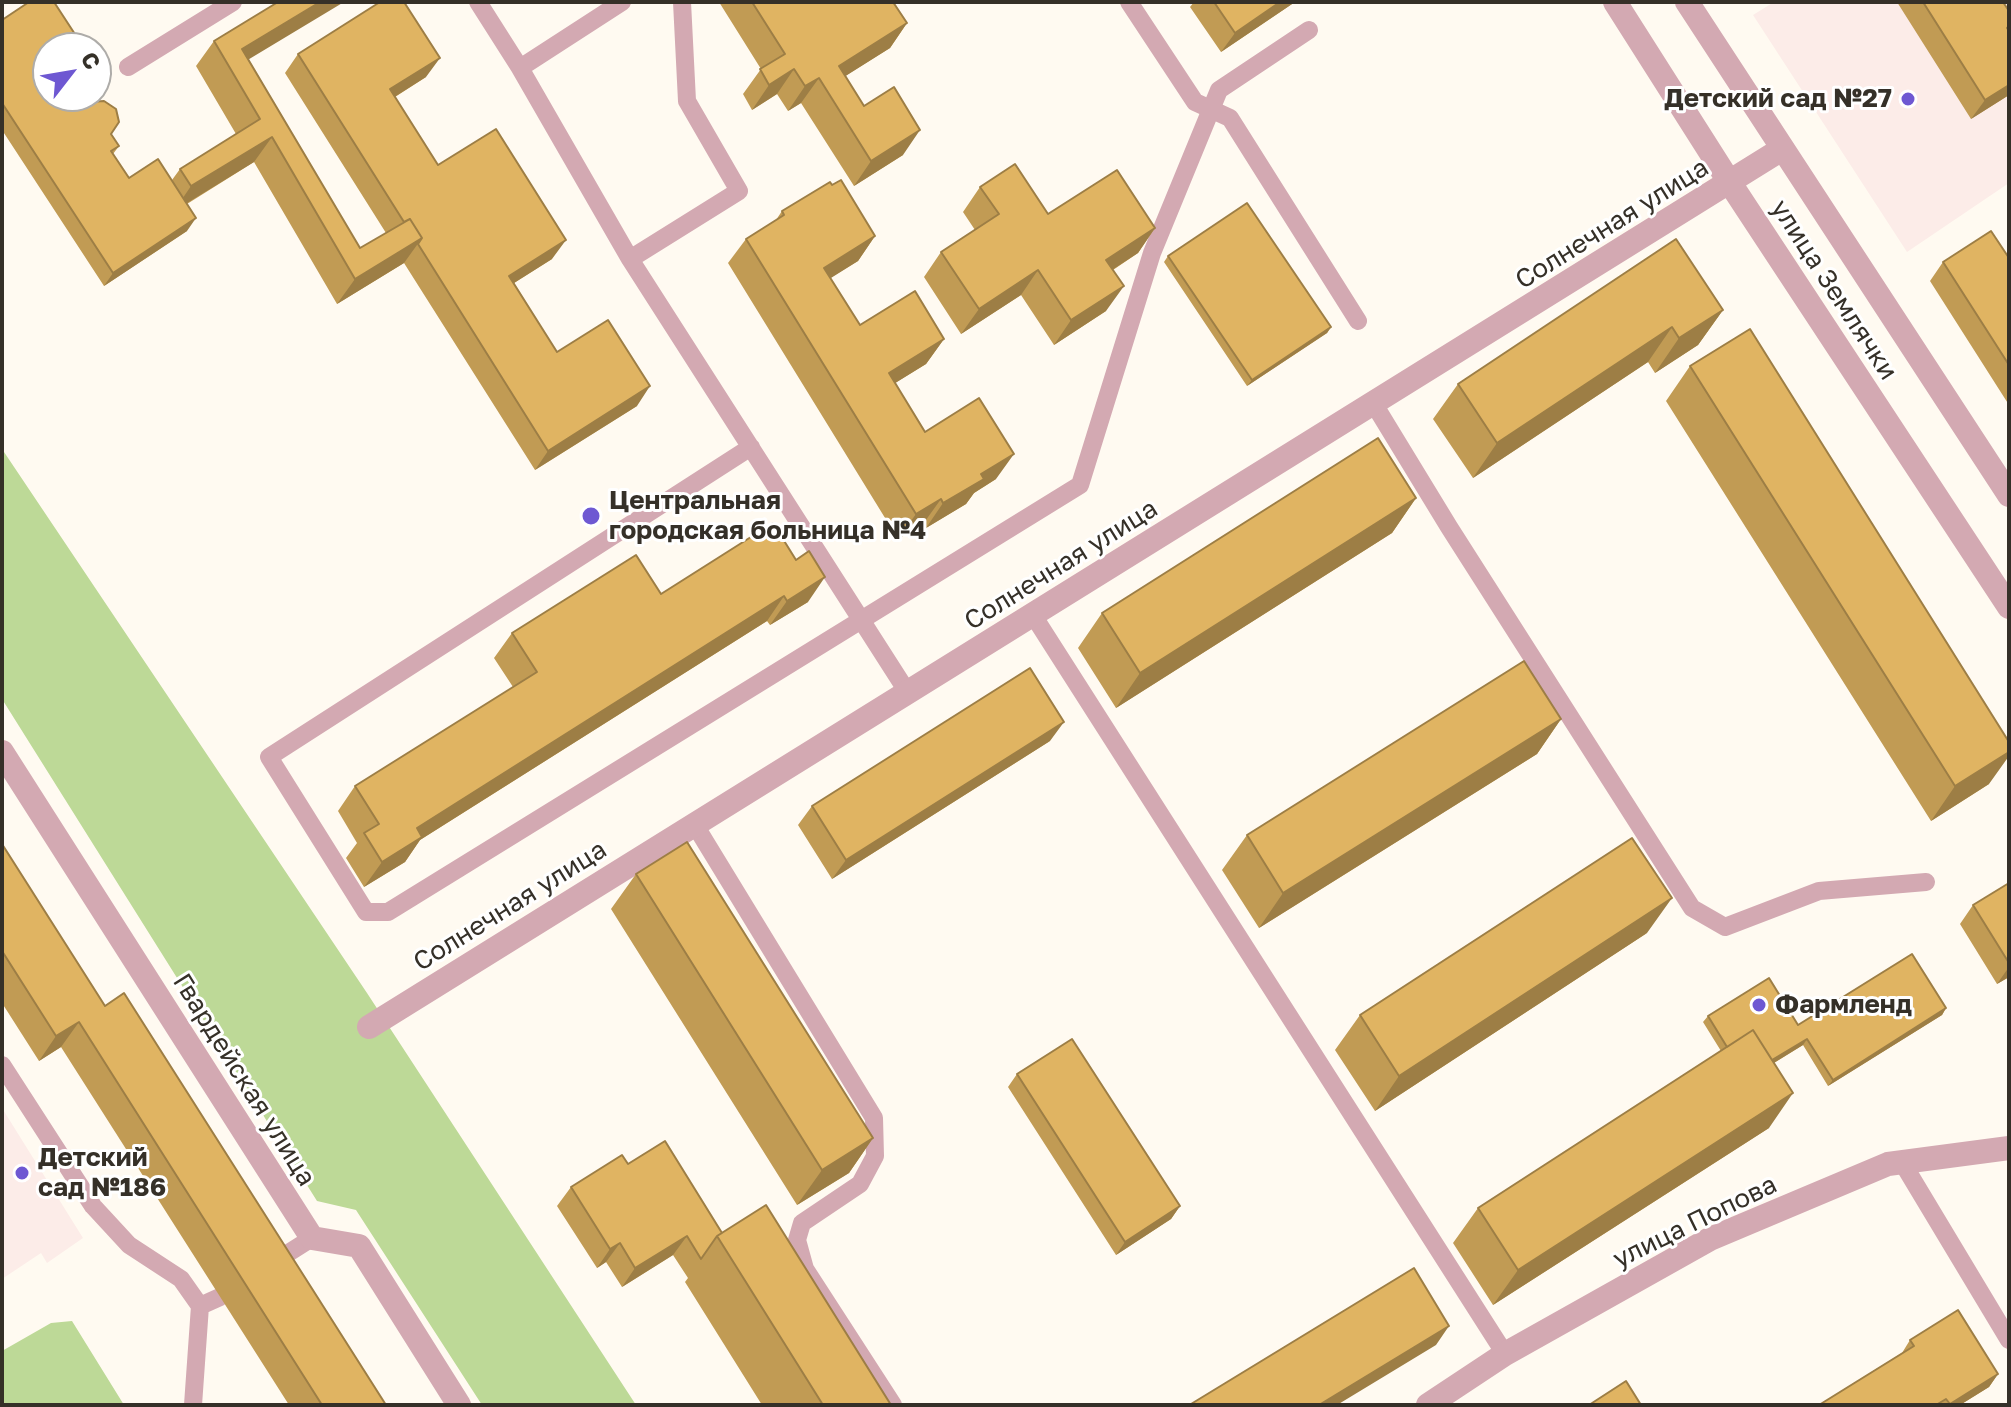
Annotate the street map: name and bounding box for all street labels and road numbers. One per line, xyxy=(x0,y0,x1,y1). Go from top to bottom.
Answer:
street label: Солнечная улица xyxy=(1510,152,1714,296)
street label: улица Землячки xyxy=(1764,194,1904,386)
street label: Солнечная улица xyxy=(959,493,1163,637)
street label: Солнечная улица xyxy=(408,834,612,978)
street label: Гвардейская улица xyxy=(166,968,322,1192)
street label: улица Попова xyxy=(1608,1169,1782,1275)

